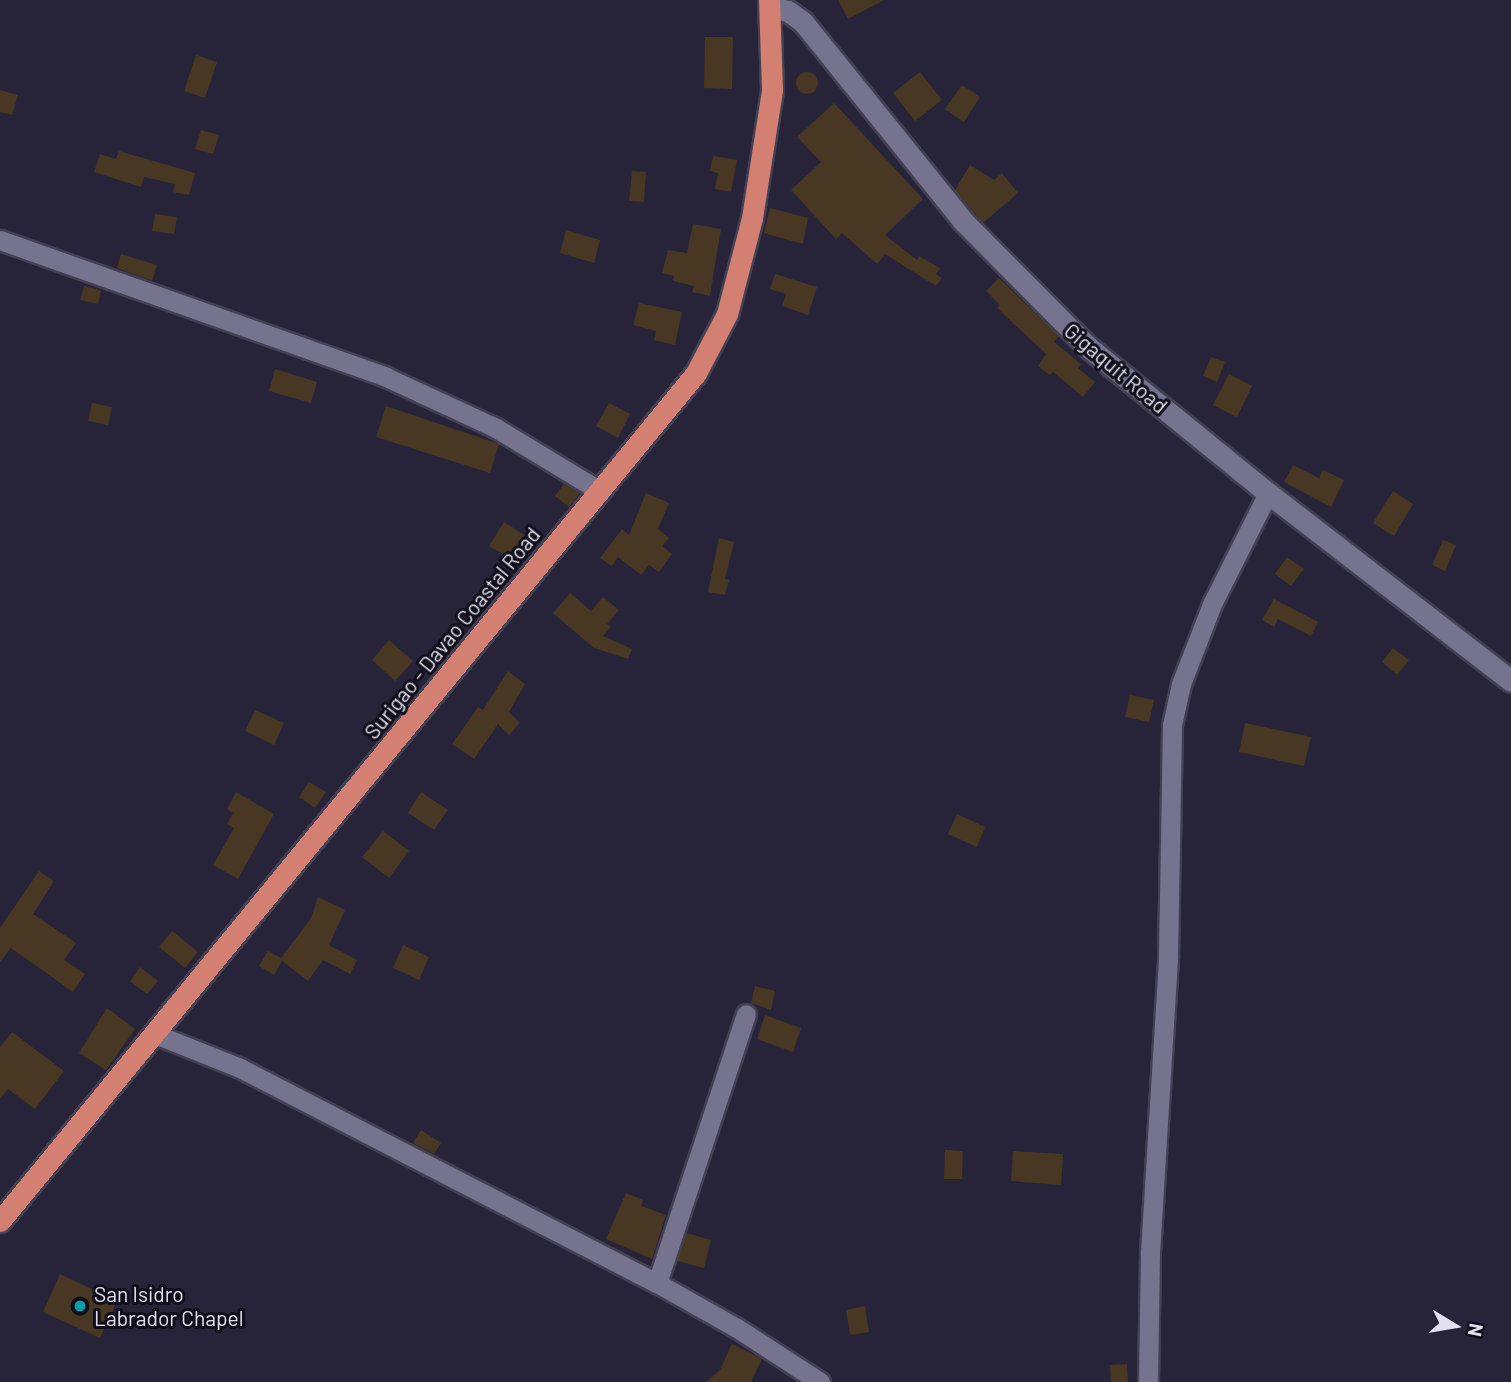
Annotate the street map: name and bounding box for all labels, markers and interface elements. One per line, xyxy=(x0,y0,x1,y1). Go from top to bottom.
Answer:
street label: Gigaquit Road xyxy=(1059,318,1173,418)
street label: Surigao - Davao Coastal Road xyxy=(359,522,545,744)
place label: San Isidro Labrador Chapel xyxy=(94,1281,243,1331)
north arrow xyxy=(1420,1291,1490,1361)
marker: San Isidro Labrador Chapel xyxy=(72,1298,88,1314)
text: N xyxy=(1464,1322,1489,1338)

